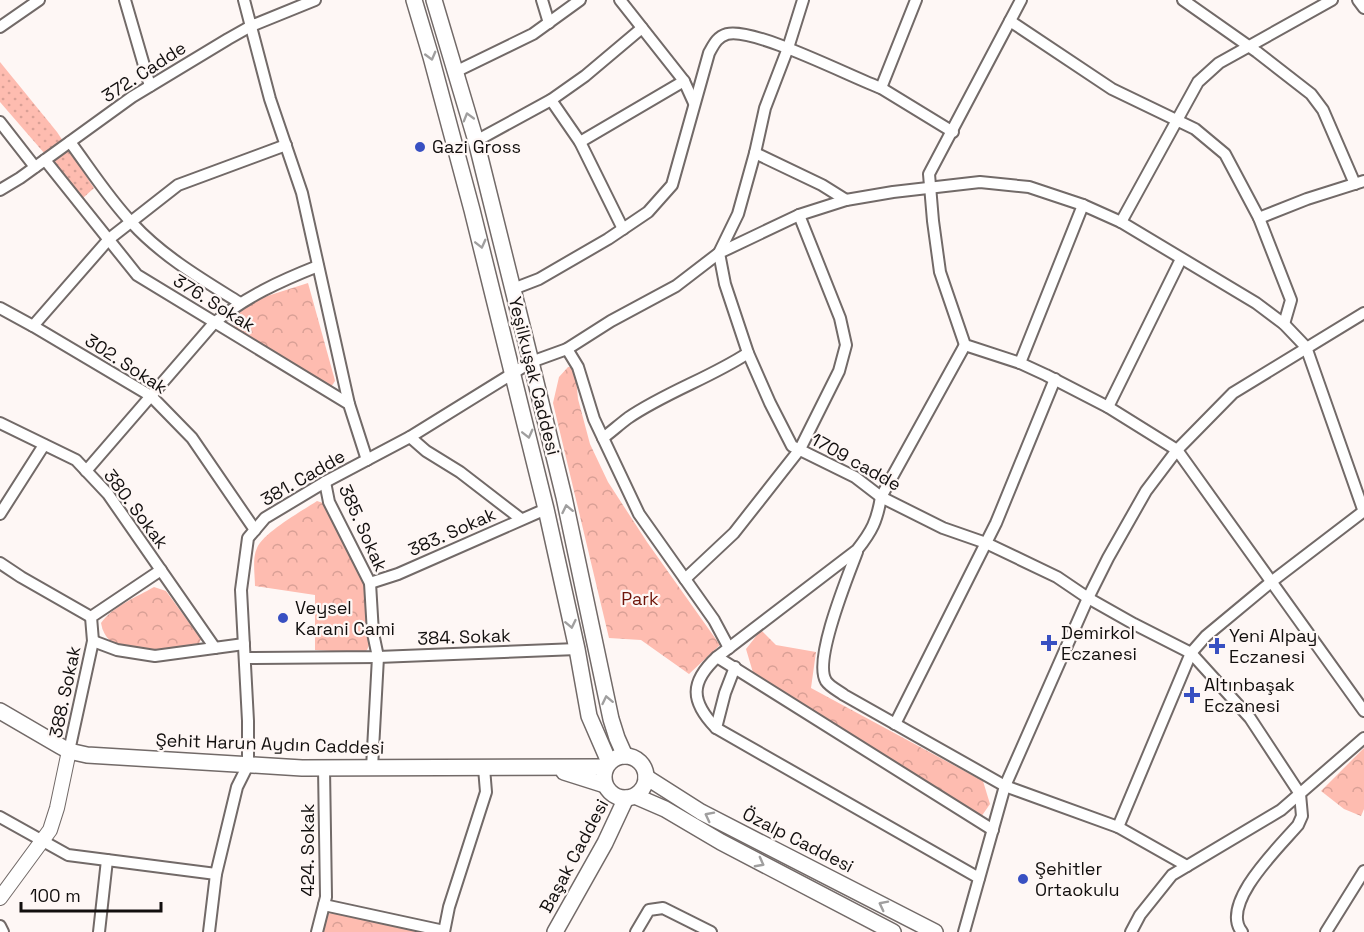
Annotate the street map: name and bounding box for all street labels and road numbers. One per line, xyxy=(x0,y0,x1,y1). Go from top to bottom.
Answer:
street label: 372. Cadde xyxy=(97,36,190,107)
street label: 376. Sokak xyxy=(169,268,260,337)
street label: Yeşilkuşak Caddesi xyxy=(504,294,565,458)
street label: 302. Sokak xyxy=(81,328,172,399)
street label: 1709 cadde xyxy=(807,427,905,496)
street label: 381. Cadde xyxy=(256,444,349,511)
street label: 380. Sokak xyxy=(99,464,174,553)
street label: 385. Sokak xyxy=(334,481,393,575)
street label: 383. Sokak xyxy=(405,502,499,561)
street label: 384. Sokak xyxy=(417,623,511,650)
street label: 388. Sokak xyxy=(44,643,86,740)
street label: Şehit Harun Aydın Caddesi xyxy=(155,728,385,759)
street label: Başak Caddesi xyxy=(534,795,613,917)
street label: Özalp Caddesi xyxy=(739,802,858,877)
street label: 424. Sokak xyxy=(296,803,319,897)

